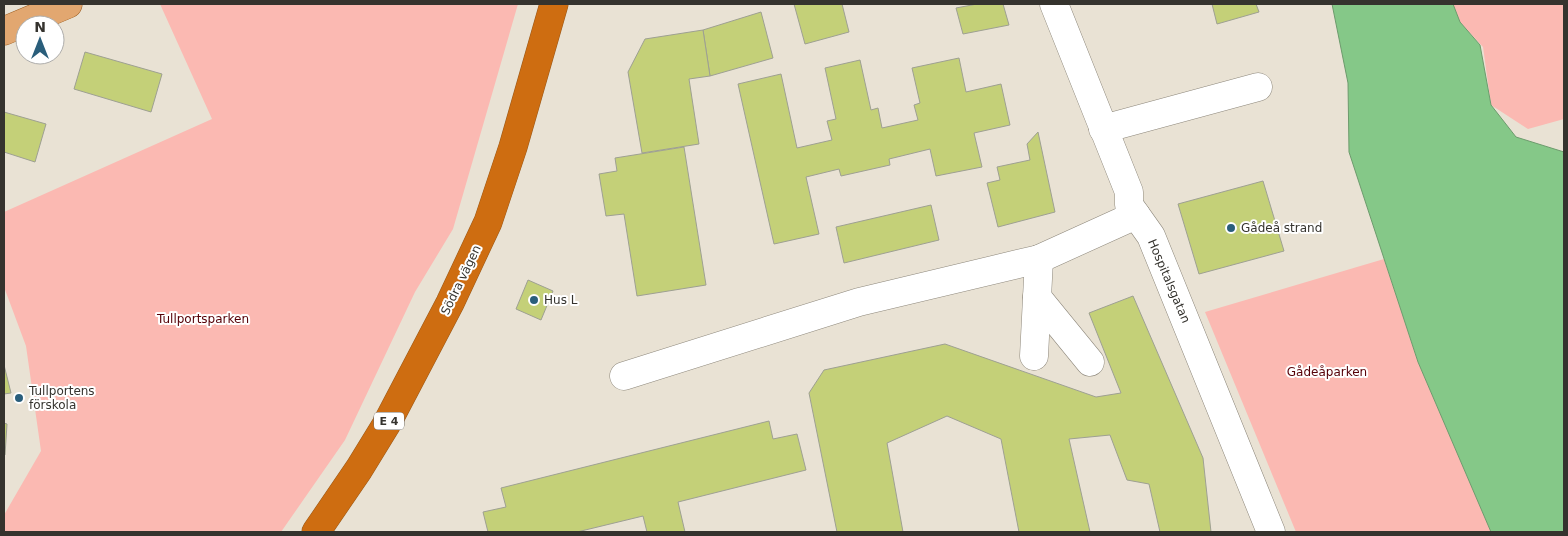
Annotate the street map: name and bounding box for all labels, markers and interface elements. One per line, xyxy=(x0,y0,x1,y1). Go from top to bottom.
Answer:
north arrow xyxy=(15,15,65,65)
text: N xyxy=(34,19,46,35)
place label: Gådeå strand xyxy=(1241,221,1322,235)
marker: Gådeå strand xyxy=(1225,222,1237,234)
street label: Hospitalsgatan xyxy=(1145,237,1193,325)
street label: Södra vägen xyxy=(438,243,484,317)
place label: Hus L xyxy=(544,293,578,307)
marker: Hus L xyxy=(528,294,540,306)
park label: Tullportsparken xyxy=(156,312,249,326)
park label: Gådeåparken xyxy=(1287,365,1367,379)
place label: Tullportens förskola xyxy=(28,384,95,412)
marker: Tullportens förskola xyxy=(13,392,25,404)
road number: E 4 xyxy=(374,412,404,430)

